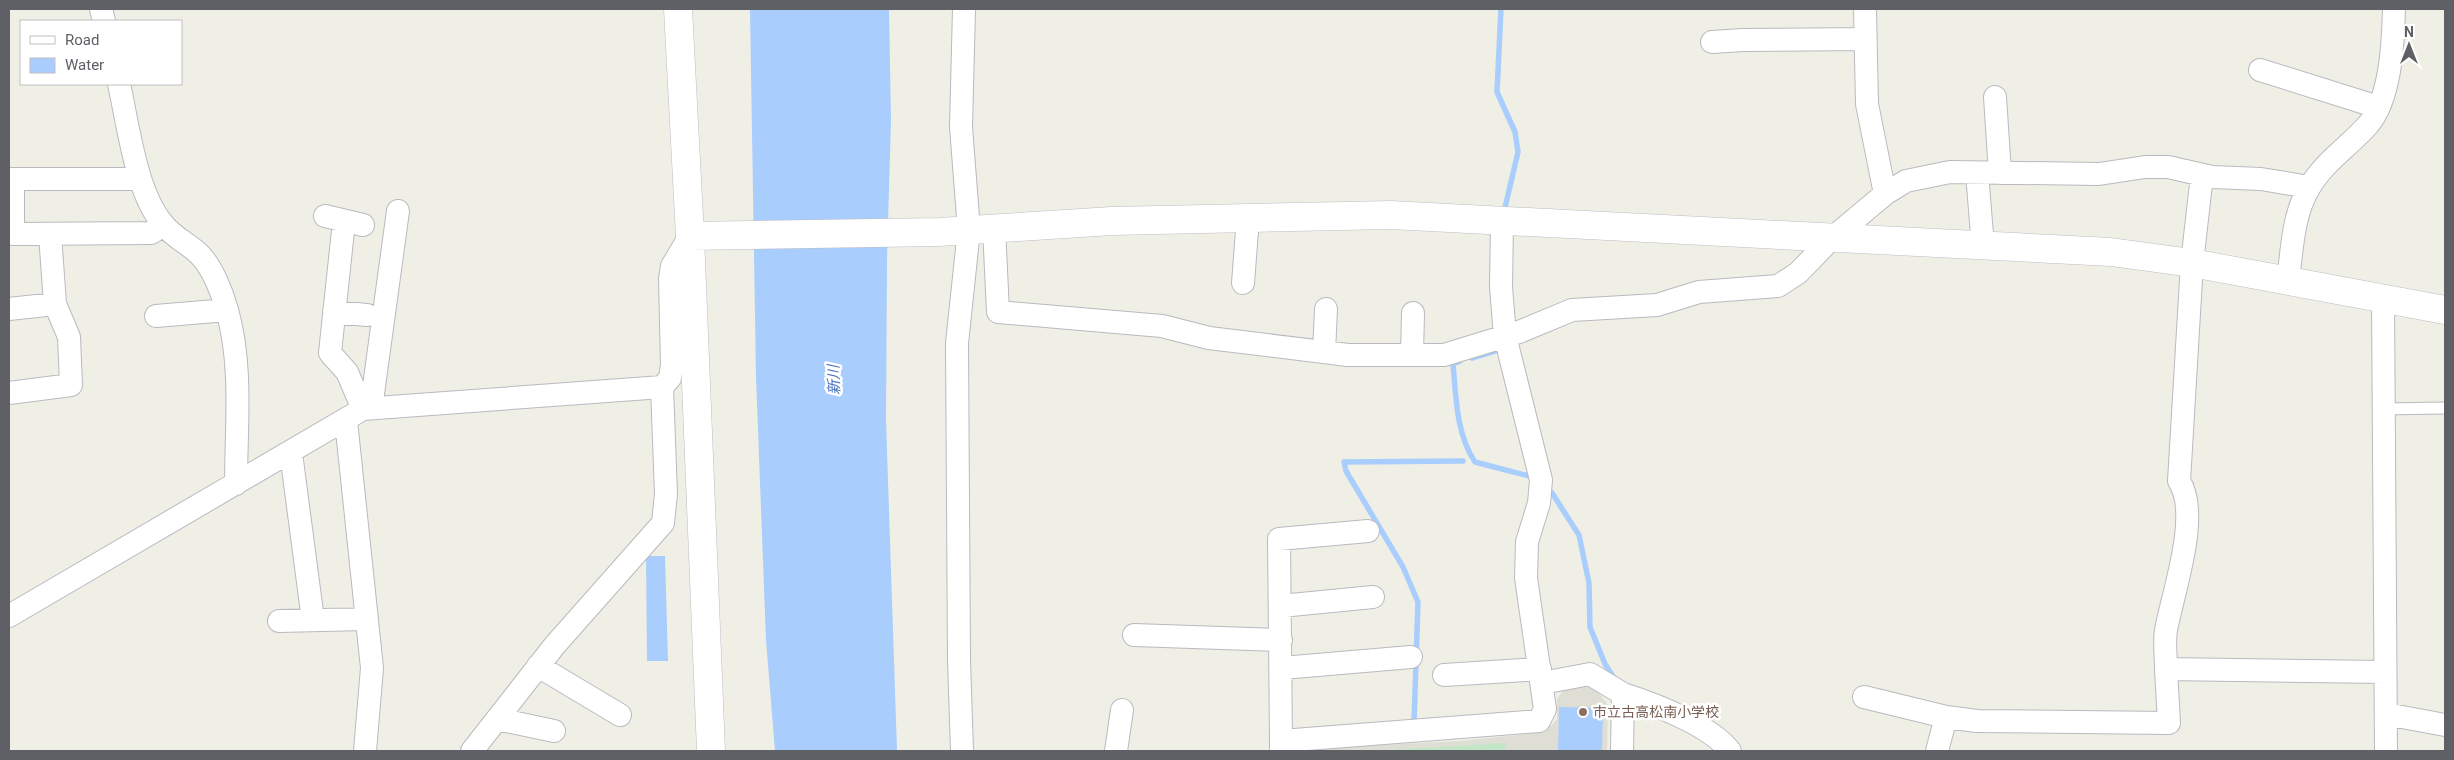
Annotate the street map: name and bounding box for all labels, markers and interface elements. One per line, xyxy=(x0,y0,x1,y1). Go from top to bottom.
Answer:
legend xyxy=(20,20,182,85)
north arrow xyxy=(2384,20,2434,70)
text: N xyxy=(2404,24,2414,40)
text: Road xyxy=(65,31,99,49)
text: Water xyxy=(65,56,104,74)
water label: 新川 xyxy=(824,363,844,395)
place label: 市立古高松南小学校 xyxy=(1593,704,1719,720)
marker: 市立古高松南小学校 xyxy=(1577,706,1589,718)

